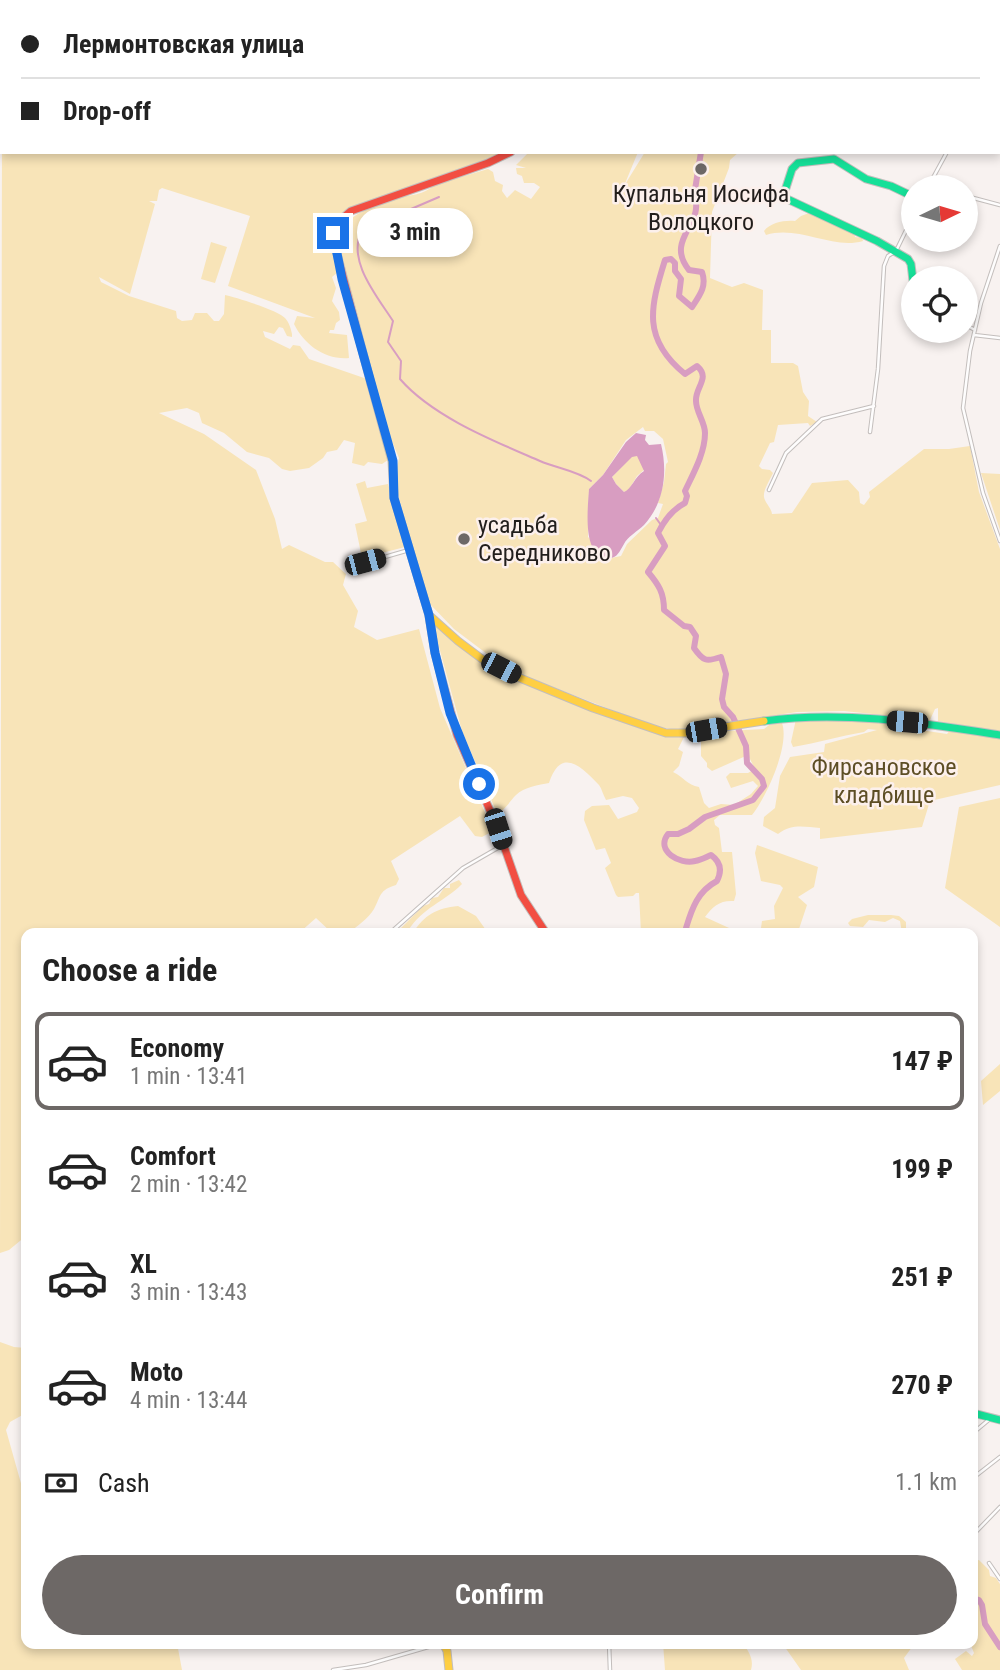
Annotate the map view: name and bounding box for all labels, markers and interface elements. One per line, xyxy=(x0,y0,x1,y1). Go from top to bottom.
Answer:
text: Лермонтовская улица xyxy=(63,29,304,59)
text: Drop-off xyxy=(63,96,151,126)
marker: Купальня Иосифа Волоцкого xyxy=(693,161,709,177)
north arrow xyxy=(901,175,978,252)
map controls xyxy=(901,175,978,343)
place label: Купальня Иосифа Волоцкого xyxy=(613,180,789,236)
callout: 3 min xyxy=(358,208,473,258)
route end xyxy=(317,217,349,249)
text: 3 min xyxy=(389,219,441,246)
button: locate xyxy=(901,266,978,343)
place label: усадьба Середниково xyxy=(478,511,611,567)
marker: усадьба Середниково xyxy=(456,531,472,547)
car xyxy=(342,546,389,578)
car xyxy=(478,649,525,687)
car xyxy=(886,710,929,734)
car xyxy=(684,716,729,744)
park label: Фирсановское кладбище xyxy=(812,753,956,809)
route start xyxy=(463,768,495,800)
car xyxy=(482,806,515,852)
text: Choose a ride xyxy=(42,951,217,989)
icon: car xyxy=(46,1030,109,1093)
text: Economy xyxy=(130,1033,224,1063)
text: 147 ₽ xyxy=(891,1046,953,1076)
text: 1 min · 13:41 xyxy=(130,1063,247,1090)
icon: car xyxy=(46,1138,109,1201)
text: Comfort xyxy=(130,1141,216,1171)
text: 199 ₽ xyxy=(891,1154,953,1184)
text: 2 min · 13:42 xyxy=(130,1171,247,1198)
icon: car xyxy=(46,1246,109,1309)
text: XL xyxy=(130,1249,157,1279)
text: 251 ₽ xyxy=(891,1262,953,1292)
text: 3 min · 13:43 xyxy=(130,1279,247,1306)
icon: car xyxy=(46,1354,109,1417)
text: Moto xyxy=(130,1357,183,1387)
text: 270 ₽ xyxy=(891,1370,953,1400)
text: 4 min · 13:44 xyxy=(130,1387,247,1414)
icon: cash xyxy=(42,1464,80,1502)
text: Cash xyxy=(98,1468,150,1498)
text: 1.1 km xyxy=(895,1469,957,1496)
button: Confirm xyxy=(42,1555,957,1635)

